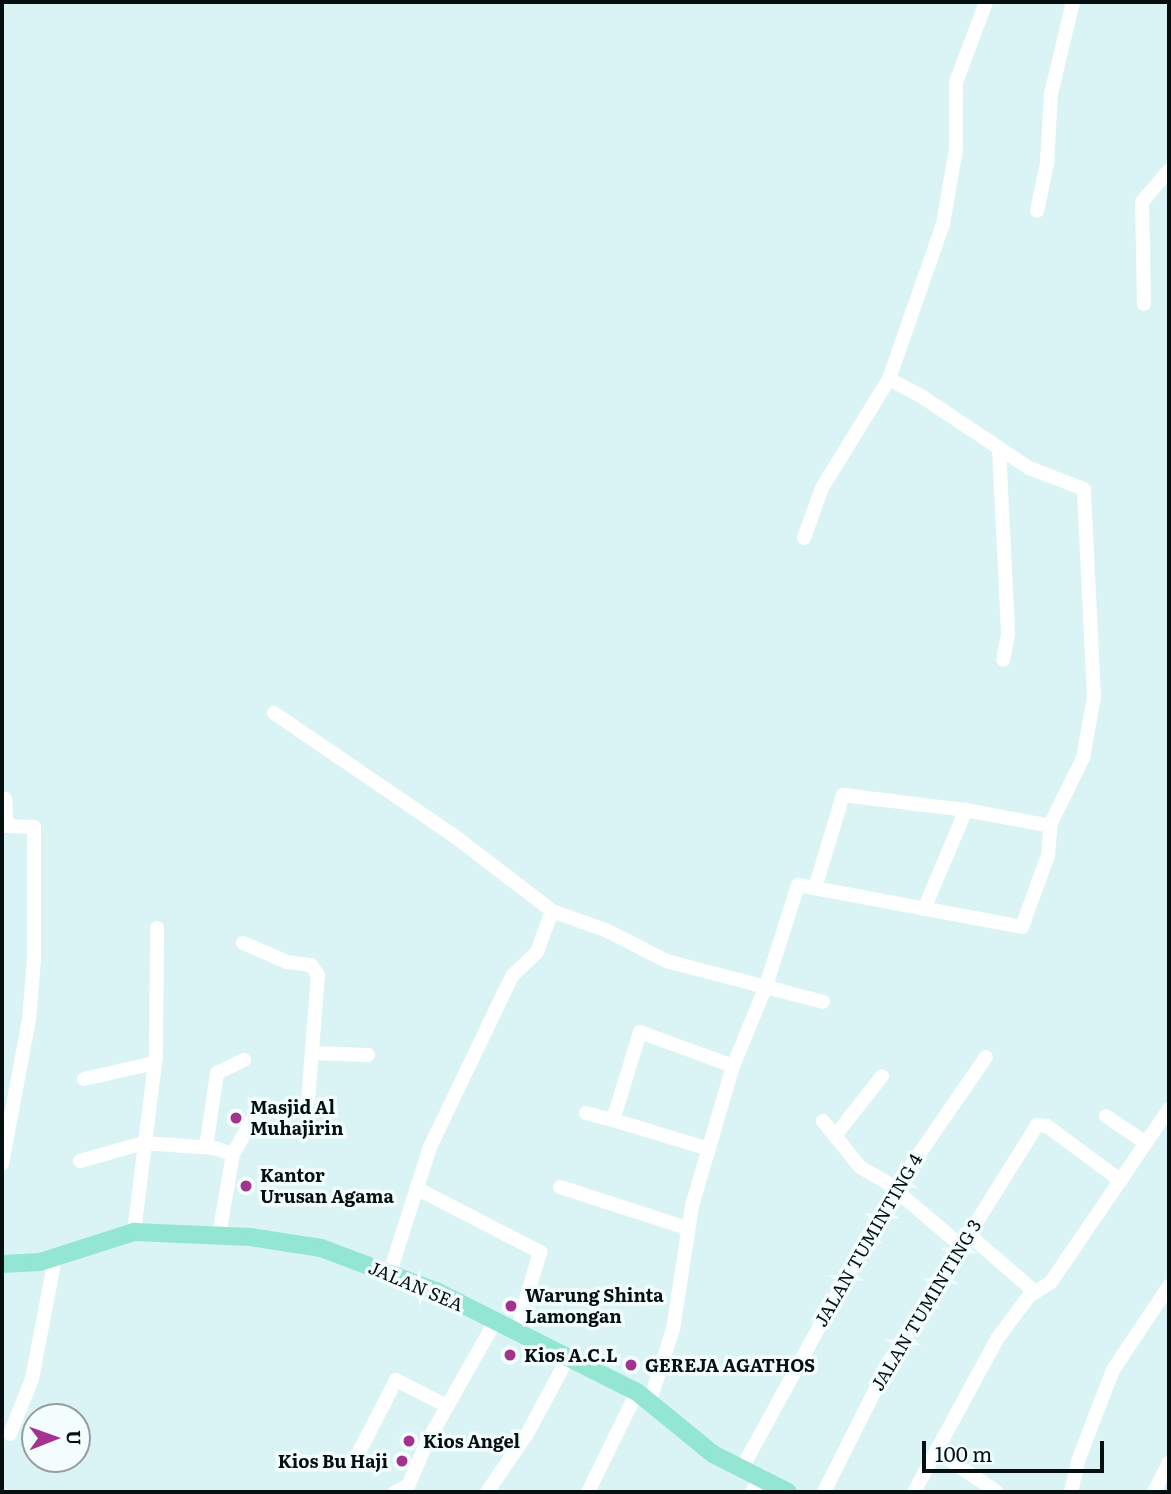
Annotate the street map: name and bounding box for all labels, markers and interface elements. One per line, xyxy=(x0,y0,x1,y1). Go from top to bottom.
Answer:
place label: Masjid Al Muhajirin xyxy=(250,1097,343,1140)
marker: Masjid Al Muhajirin xyxy=(228,1110,244,1126)
street label: JALAN TUMINTING 4 xyxy=(810,1150,926,1330)
place label: Kantor Urusan Agama xyxy=(260,1165,394,1208)
marker: Kantor Urusan Agama xyxy=(238,1178,254,1194)
street label: JALAN TUMINTING 3 xyxy=(866,1216,986,1394)
street label: JALAN SEA xyxy=(365,1256,467,1316)
place label: Warung Shinta Lamongan xyxy=(525,1285,664,1328)
marker: Warung Shinta Lamongan xyxy=(503,1298,519,1314)
place label: Kios A.C.L xyxy=(524,1344,618,1366)
marker: Kios A.C.L xyxy=(502,1347,518,1363)
place label: GEREJA AGATHOS xyxy=(645,1354,815,1376)
marker: GEREJA AGATHOS xyxy=(623,1357,639,1373)
north arrow xyxy=(21,1403,91,1473)
scale bar xyxy=(926,1428,1108,1472)
text: U xyxy=(61,1430,89,1445)
place label: Kios Angel xyxy=(423,1430,520,1452)
marker: Kios Angel xyxy=(401,1433,417,1449)
text: 100 m xyxy=(935,1437,992,1468)
place label: Kios Bu Haji xyxy=(278,1450,388,1472)
marker: Kios Bu Haji xyxy=(394,1453,410,1469)

